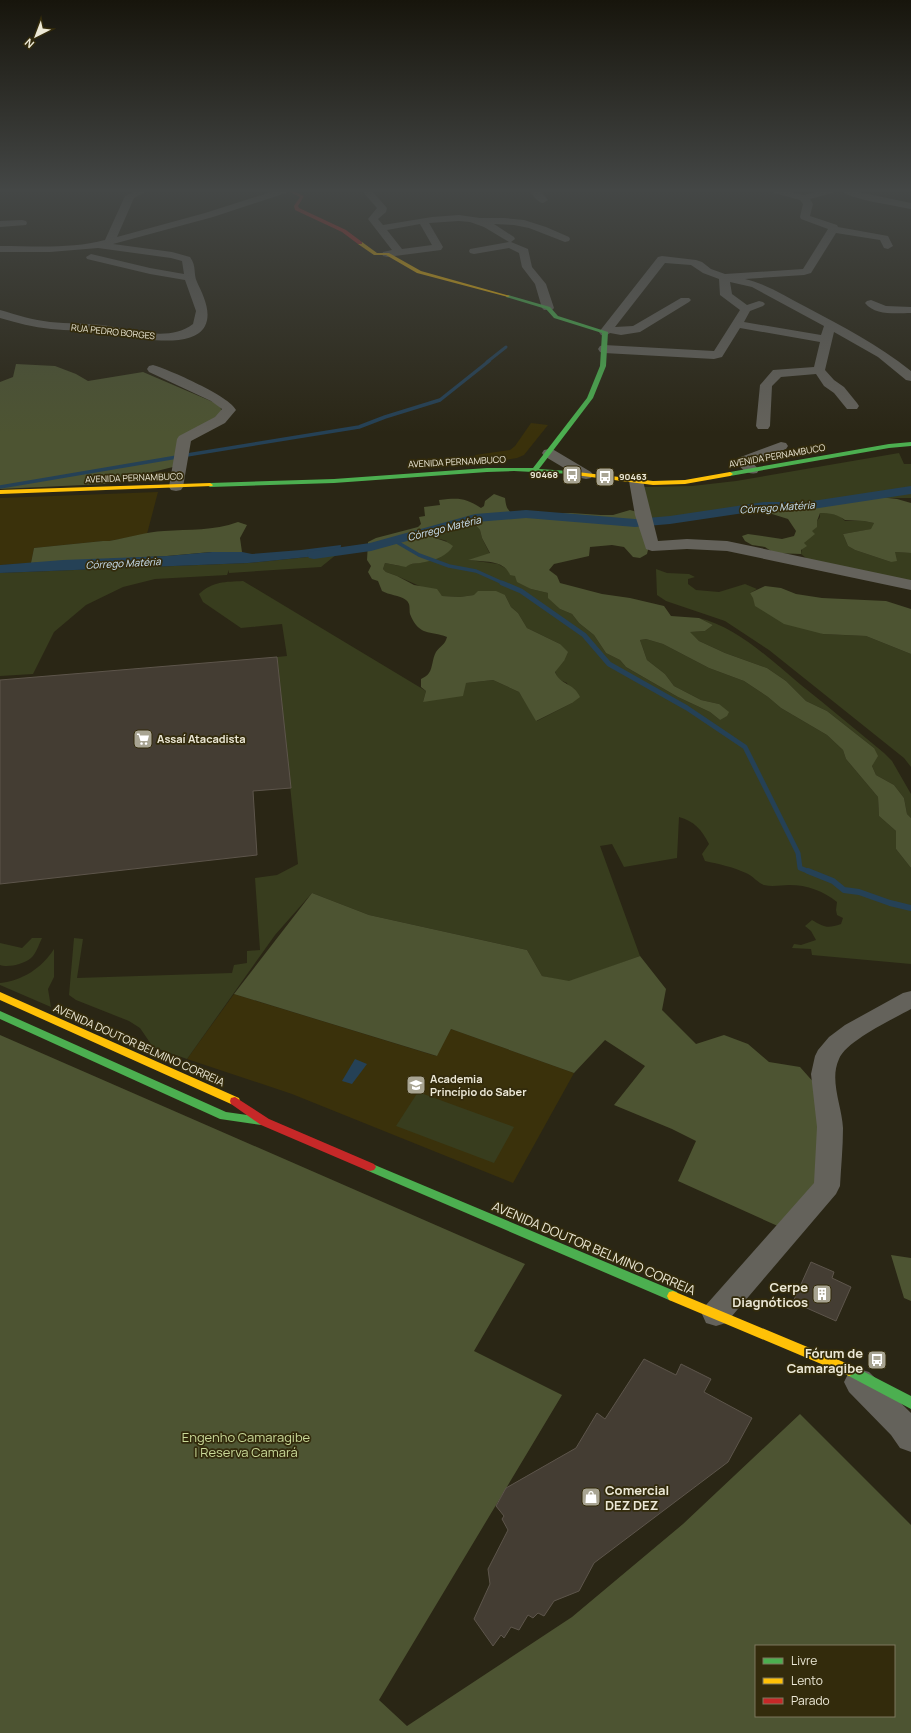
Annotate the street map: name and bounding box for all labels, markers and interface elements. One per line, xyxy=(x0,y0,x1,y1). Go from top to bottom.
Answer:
north arrow xyxy=(16,16,56,56)
text: N xyxy=(21,36,37,52)
street label: RUA PEDRO BORGES xyxy=(70,321,156,342)
street label: AVENIDA PERNAMBUCO xyxy=(728,441,827,470)
street label: AVENIDA PERNAMBUCO xyxy=(408,452,507,471)
bus stop icon: 90468 xyxy=(561,464,583,486)
bus stop icon: 90463 xyxy=(594,466,616,488)
place label: 90468 xyxy=(530,468,558,481)
street label: AVENIDA PERNAMBUCO xyxy=(85,469,184,486)
place label: 90463 xyxy=(619,470,647,483)
water label: Córrego Matéria xyxy=(739,497,815,517)
water label: Córrego Matéria xyxy=(406,512,483,544)
water label: Córrego Matéria xyxy=(85,554,161,572)
supermarket icon: Assaí Atacadista xyxy=(132,728,154,750)
place label: Assaí Atacadista xyxy=(157,731,246,746)
street label: AVENIDA DOUTOR BELMINO CORREIA xyxy=(51,1000,227,1089)
place label: Academia Princípio do Saber xyxy=(430,1071,527,1099)
school or university icon: Academia Princípio do Saber xyxy=(405,1074,427,1096)
street label: AVENIDA DOUTOR BELMINO CORREIA xyxy=(489,1197,699,1299)
place label: Cerpe Diagnóticos xyxy=(732,1278,808,1311)
building icon: Cerpe Diagnóticos xyxy=(811,1283,833,1305)
place label: Fórum de Camaragibe xyxy=(787,1344,863,1377)
bus stop icon: Fórum de Camaragibe xyxy=(866,1349,888,1371)
park label: Engenho Camaragibe | Reserva Camará xyxy=(182,1428,311,1461)
place label: Comercial DEZ DEZ xyxy=(605,1481,669,1514)
shop icon: Comercial DEZ DEZ xyxy=(580,1486,602,1508)
legend xyxy=(755,1645,895,1717)
text: Livre xyxy=(791,1652,817,1669)
text: Lento xyxy=(791,1672,823,1689)
text: Parado xyxy=(791,1692,830,1709)

